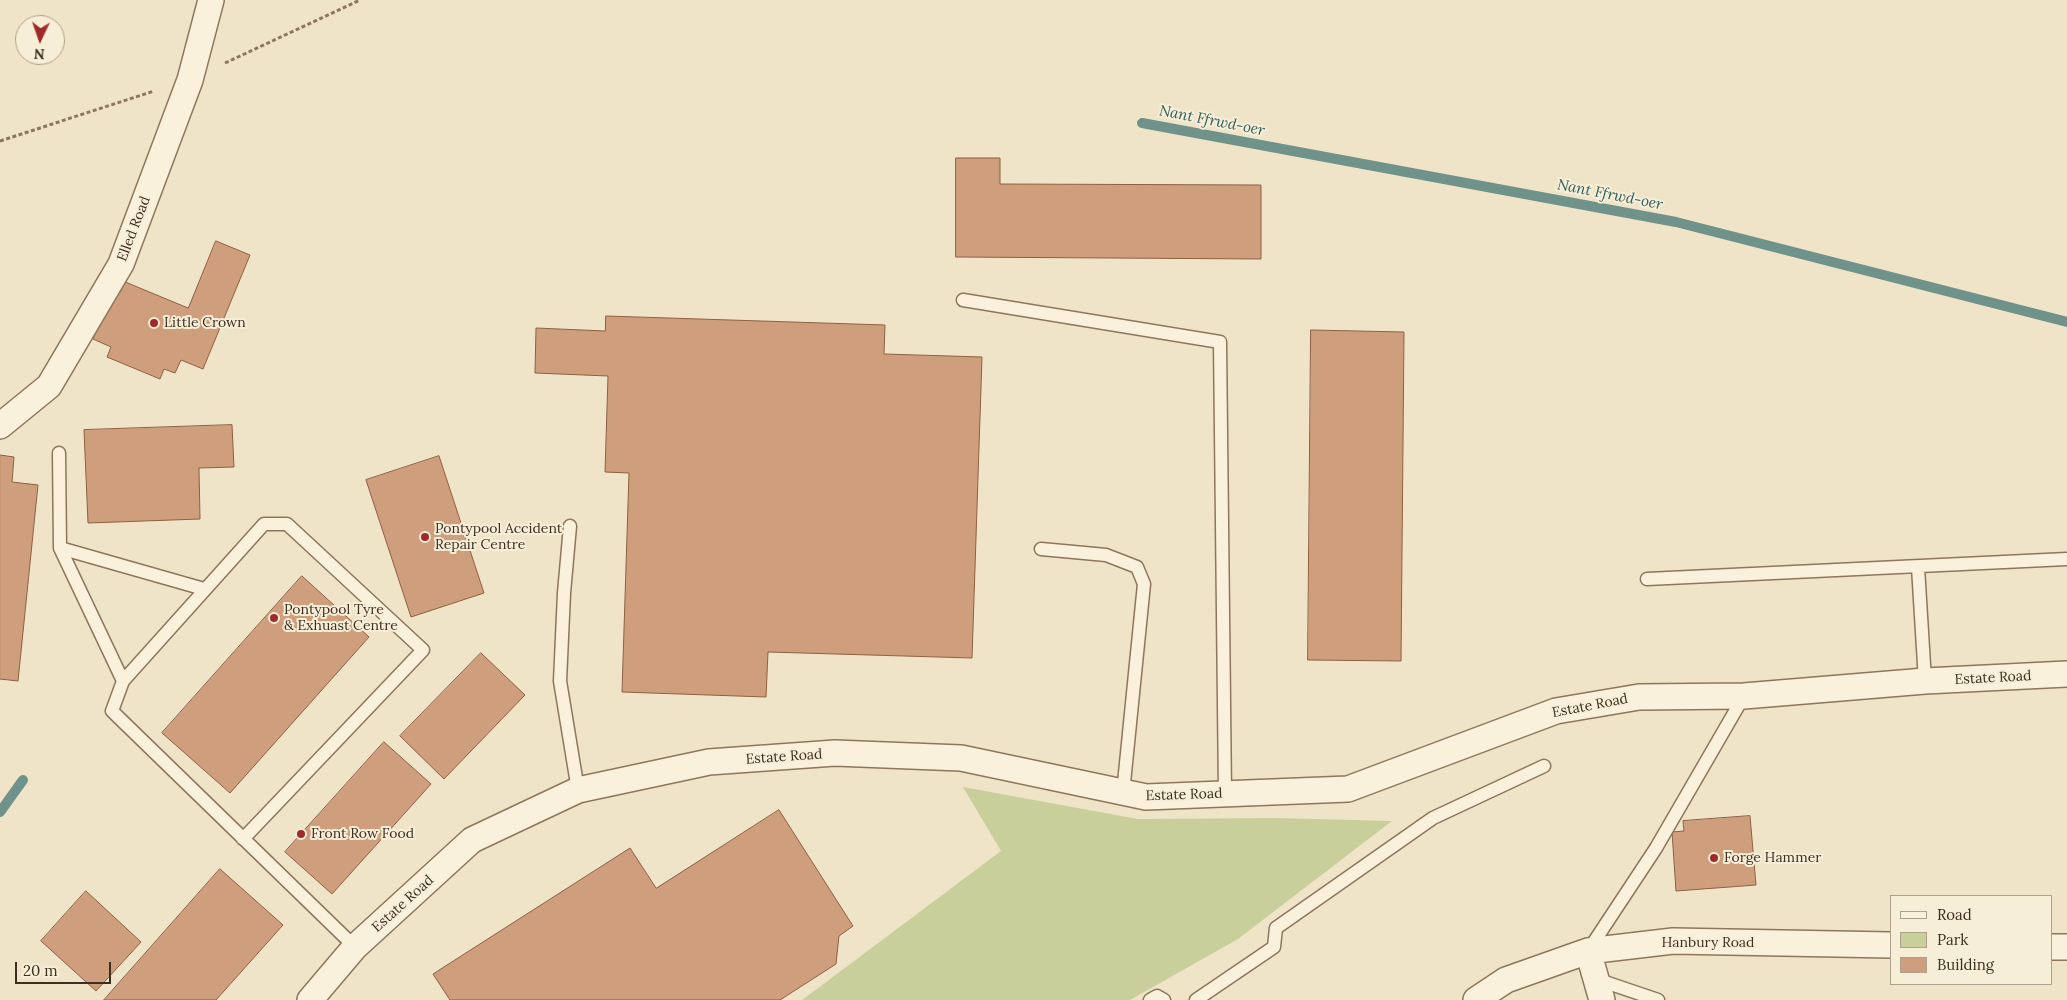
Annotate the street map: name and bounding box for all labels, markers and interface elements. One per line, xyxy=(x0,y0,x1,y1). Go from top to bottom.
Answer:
north arrow xyxy=(15,15,65,65)
text: N xyxy=(33,45,45,63)
water label: Nant Ffrwd-oer xyxy=(1158,102,1266,140)
water label: Nant Ffrwd-oer xyxy=(1556,176,1664,214)
street label: Elled Road xyxy=(114,194,154,264)
place label: Little Crown xyxy=(164,315,246,331)
marker: Little Crown xyxy=(148,317,160,329)
place label: Pontypool Accident Repair Centre xyxy=(435,521,562,554)
marker: Pontypool Accident Repair Centre xyxy=(419,531,431,543)
place label: Pontypool Tyre & Exhuast Centre xyxy=(284,602,398,634)
marker: Pontypool Tyre & Exhuast Centre xyxy=(268,612,280,624)
street label: Estate Road xyxy=(1954,668,2032,688)
street label: Estate Road xyxy=(1551,690,1629,722)
street label: Estate Road xyxy=(745,746,823,768)
street label: Estate Road xyxy=(1145,785,1223,805)
place label: Front Row Food xyxy=(311,826,414,842)
marker: Front Row Food xyxy=(295,828,307,840)
place label: Forge Hammer xyxy=(1724,850,1821,866)
marker: Forge Hammer xyxy=(1708,852,1720,864)
street label: Estate Road xyxy=(369,872,437,936)
legend xyxy=(1890,895,2052,985)
text: Road xyxy=(1937,905,1972,924)
text: Park xyxy=(1937,930,1968,949)
street label: Hanbury Road xyxy=(1662,935,1754,951)
scale bar xyxy=(18,952,114,984)
text: Building xyxy=(1937,955,1994,974)
text: 20 m xyxy=(23,961,58,980)

